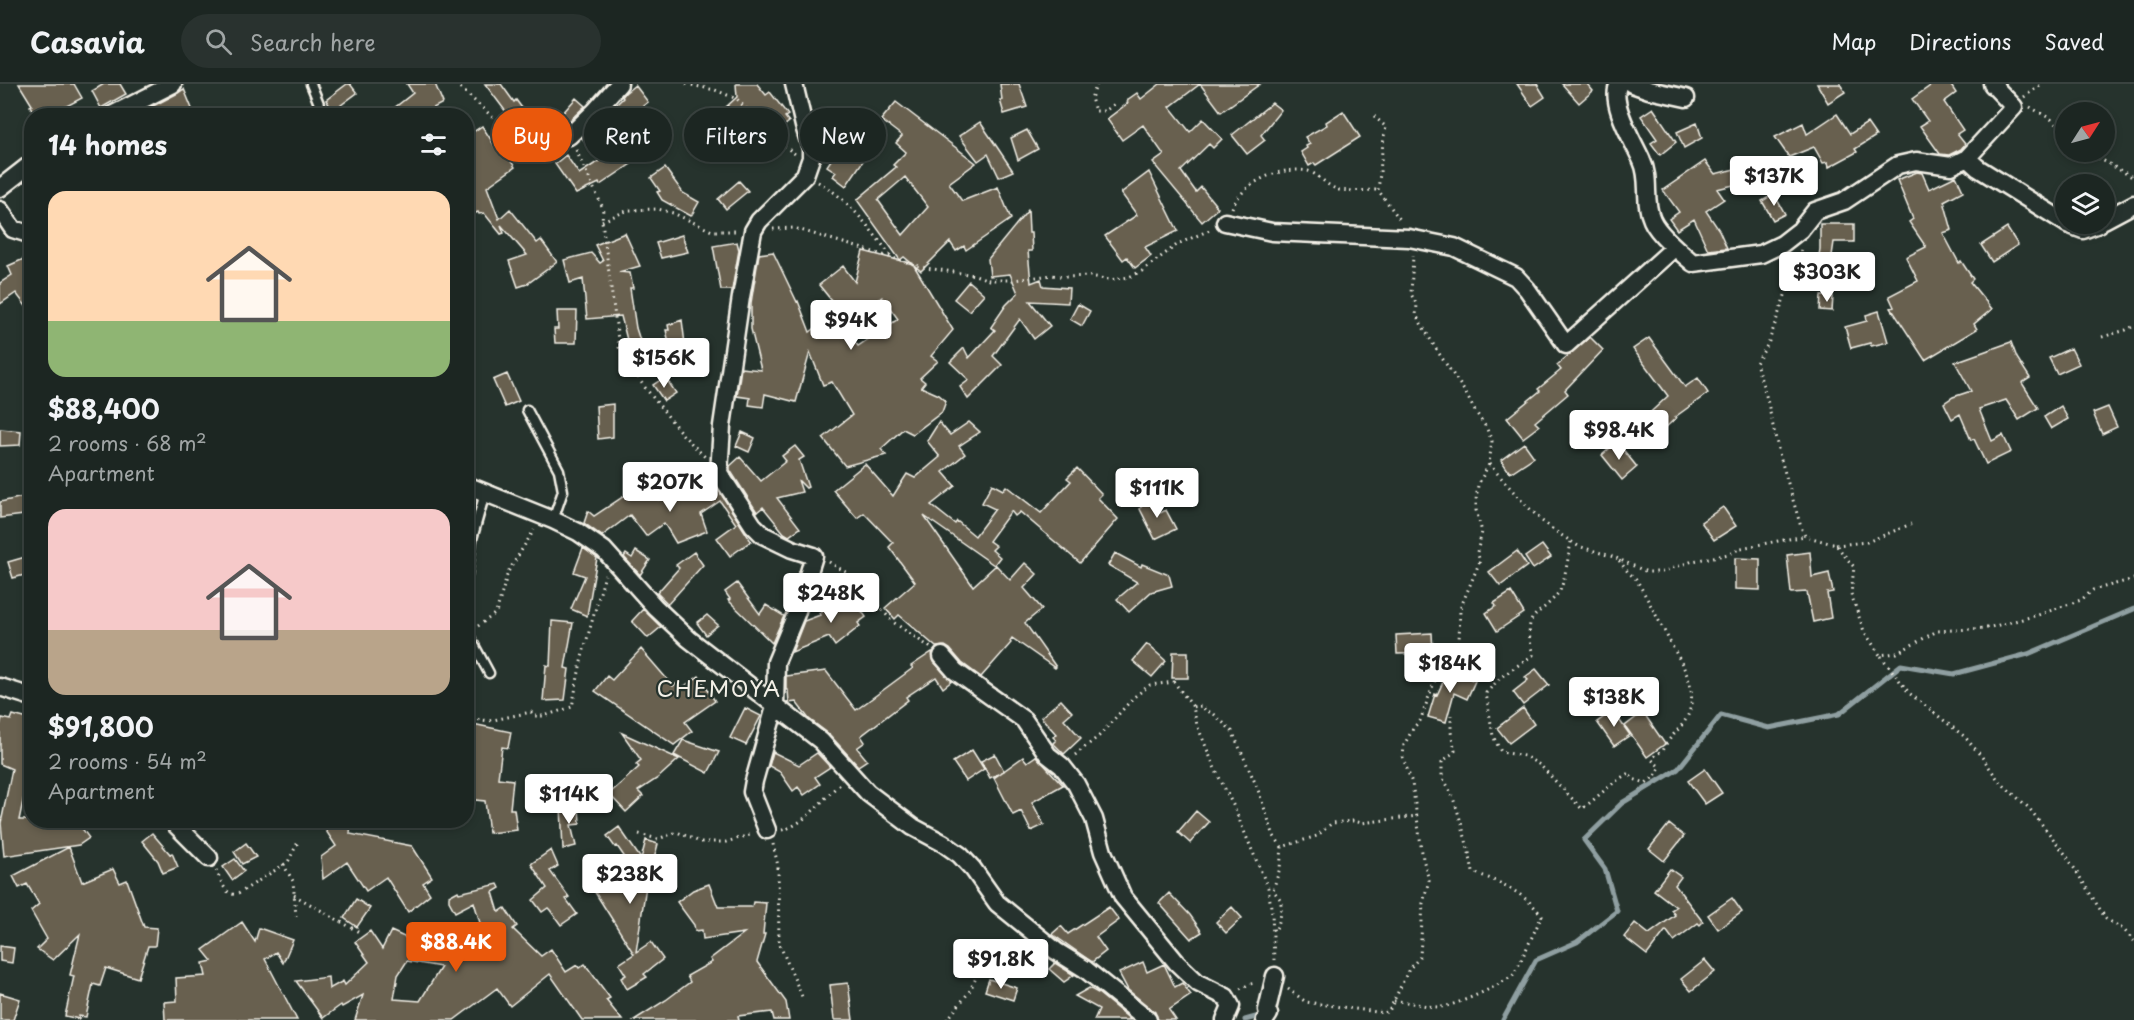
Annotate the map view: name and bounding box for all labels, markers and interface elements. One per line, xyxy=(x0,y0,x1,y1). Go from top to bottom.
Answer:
search box xyxy=(181,14,601,68)
text: Casavia xyxy=(30,20,145,63)
icon: search xyxy=(202,25,235,58)
text: Search here xyxy=(250,25,376,58)
text: Map xyxy=(1831,25,1876,57)
text: Directions xyxy=(1909,25,2011,57)
text: Saved xyxy=(2044,25,2104,57)
north arrow xyxy=(2055,102,2115,162)
map controls xyxy=(2055,102,2115,234)
chip: Buy xyxy=(492,108,572,162)
chip: Rent xyxy=(584,108,672,162)
chip: Filters xyxy=(684,108,788,162)
chip: New xyxy=(800,108,886,162)
text: 14 homes xyxy=(48,125,167,164)
icon: filters xyxy=(417,128,450,161)
pin: $137K xyxy=(1732,156,1816,207)
text: $137K xyxy=(1744,160,1804,190)
button: layers xyxy=(2055,174,2115,234)
icon: home xyxy=(195,230,303,338)
pin: $303K xyxy=(1785,252,1869,303)
text: $303K xyxy=(1793,256,1861,286)
pin: $94K xyxy=(815,300,887,351)
text: $94K xyxy=(824,304,878,334)
pin: $156K xyxy=(622,338,706,389)
text: $156K xyxy=(632,342,696,372)
text: $88,400 xyxy=(48,389,160,428)
pin: $98.4K xyxy=(1570,410,1668,461)
text: $98.4K xyxy=(1584,414,1655,444)
text: 2 rooms · 68 m² xyxy=(48,428,207,458)
text: Apartment xyxy=(48,458,155,488)
pin: $207K xyxy=(628,462,712,513)
text: $207K xyxy=(637,466,703,496)
pin: $111K xyxy=(1115,468,1199,519)
text: $111K xyxy=(1129,472,1185,502)
icon: home xyxy=(195,548,303,656)
pin: $248K xyxy=(789,573,873,624)
text: $248K xyxy=(797,577,865,607)
pin: $184K xyxy=(1408,643,1492,694)
text: $184K xyxy=(1418,647,1482,677)
district label: CHEMOYA xyxy=(656,671,782,704)
pin: $138K xyxy=(1572,677,1656,728)
text: $138K xyxy=(1583,681,1645,711)
text: $91,800 xyxy=(48,707,154,746)
text: 2 rooms · 54 m² xyxy=(48,746,207,776)
pin: $114K xyxy=(527,774,611,825)
text: Apartment xyxy=(48,776,155,806)
text: $114K xyxy=(539,778,599,808)
pin: $238K xyxy=(588,854,672,905)
text: $238K xyxy=(596,858,664,888)
pin: $88.4K xyxy=(407,922,505,973)
text: $88.4K xyxy=(420,926,492,956)
pin: $91.8K xyxy=(952,939,1050,990)
text: $91.8K xyxy=(967,943,1035,973)

